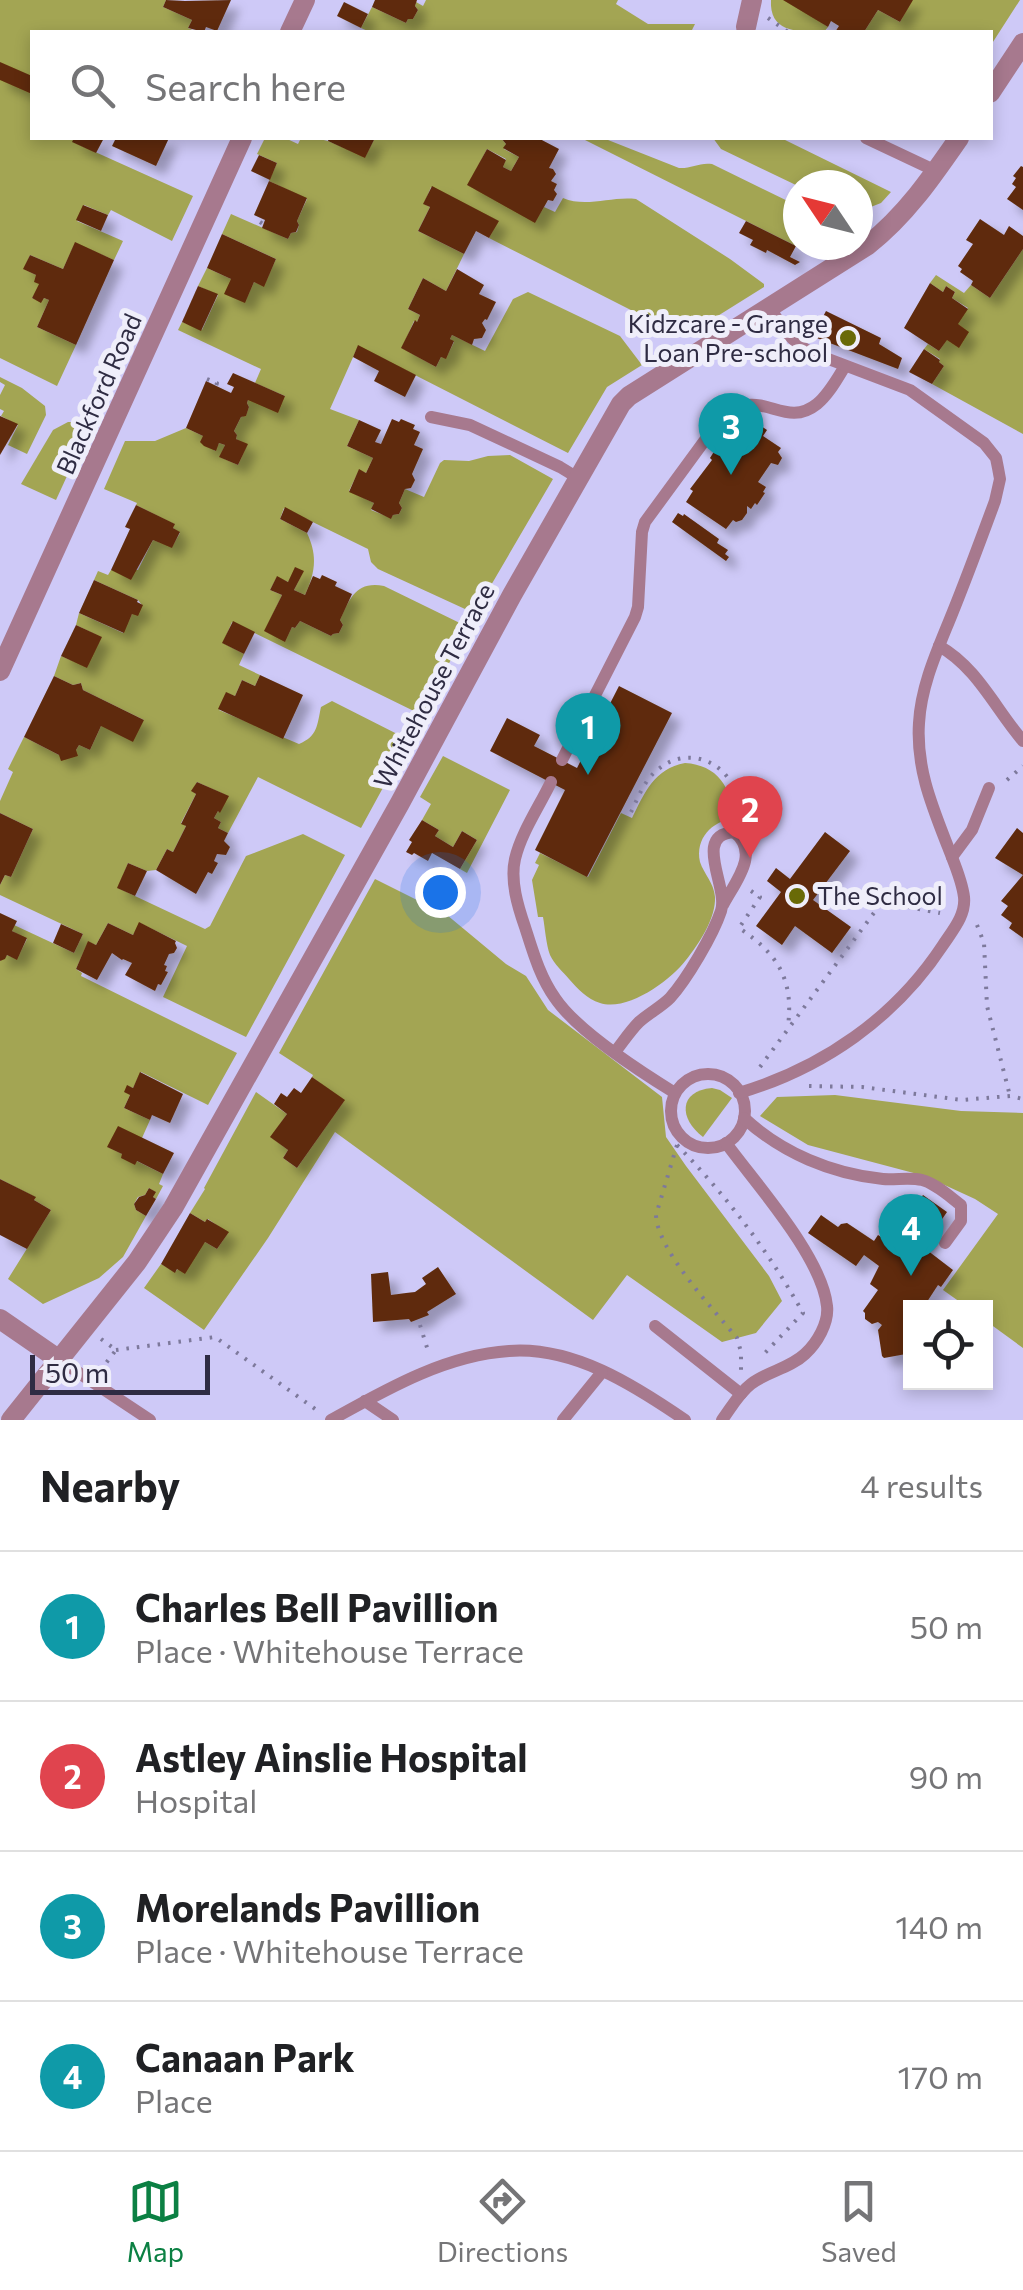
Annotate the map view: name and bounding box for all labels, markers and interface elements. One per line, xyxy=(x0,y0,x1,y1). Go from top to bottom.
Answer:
search box xyxy=(30,30,993,140)
icon: search xyxy=(65,58,120,113)
text: Search here xyxy=(145,62,346,109)
north arrow xyxy=(783,170,873,260)
place label: Kidzcare - Grange Loan Pre-school xyxy=(628,308,828,367)
street label: Blackford Road xyxy=(49,309,147,479)
marker: Kidzcare - Grange Loan Pre-school xyxy=(837,327,859,349)
pin: 3 xyxy=(698,392,764,475)
street label: Whitehouse Terrace xyxy=(366,578,500,793)
pin: 1 xyxy=(556,692,620,775)
pin: 2 xyxy=(718,776,782,858)
your location xyxy=(415,867,466,918)
place label: The School xyxy=(817,880,943,910)
marker: The School xyxy=(786,885,808,907)
pin: 4 xyxy=(878,1194,944,1276)
map controls xyxy=(903,1300,993,1390)
button: locate xyxy=(903,1300,993,1390)
scale bar xyxy=(30,1350,210,1394)
text: 50 m xyxy=(45,1355,109,1389)
text: Nearby xyxy=(40,1459,180,1511)
text: 4 results xyxy=(860,1465,983,1505)
text: Charles Bell Pavillion xyxy=(135,1583,499,1630)
text: 1 xyxy=(65,1606,80,1646)
text: 50 m xyxy=(910,1606,983,1646)
text: Place · Whitehouse Terrace xyxy=(135,1630,524,1670)
text: Astley Ainslie Hospital xyxy=(135,1733,528,1780)
text: 2 xyxy=(63,1756,82,1796)
text: 90 m xyxy=(909,1756,983,1796)
text: Hospital xyxy=(135,1780,257,1820)
text: Morelands Pavillion xyxy=(135,1883,480,1930)
text: 3 xyxy=(63,1906,82,1946)
text: 140 m xyxy=(895,1906,983,1946)
text: Place · Whitehouse Terrace xyxy=(135,1930,524,1970)
text: Canaan Park xyxy=(135,2033,354,2080)
text: 4 xyxy=(63,2056,82,2096)
text: 170 m xyxy=(898,2056,983,2096)
text: Place xyxy=(135,2080,213,2120)
tab: Map xyxy=(126,2174,184,2268)
tab: Directions xyxy=(437,2174,568,2268)
tab: Saved xyxy=(821,2174,897,2268)

